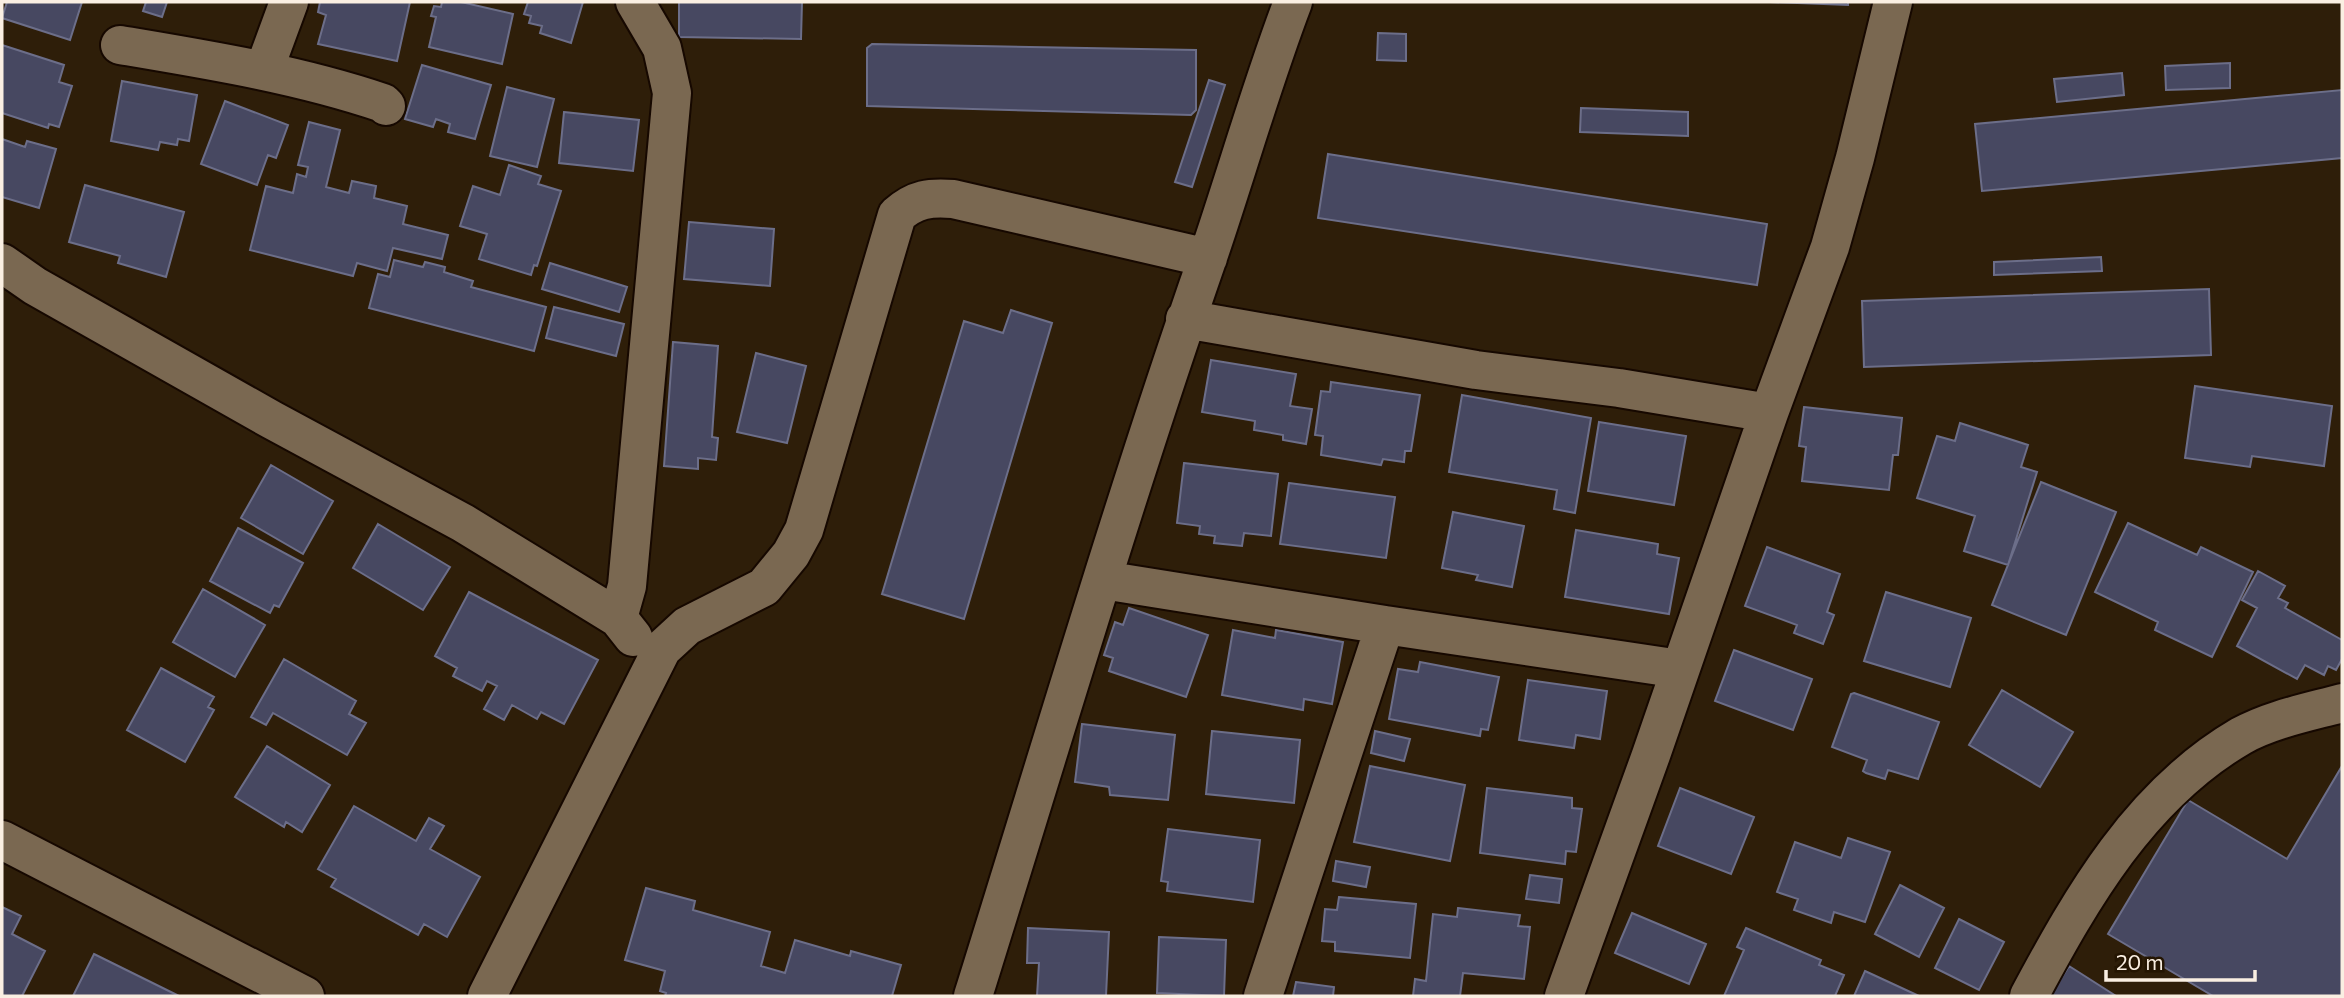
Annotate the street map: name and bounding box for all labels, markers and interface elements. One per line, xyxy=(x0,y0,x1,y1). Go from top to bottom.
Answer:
scale bar xyxy=(2106,939,2255,983)
text: 20 m xyxy=(2116,949,2164,974)

